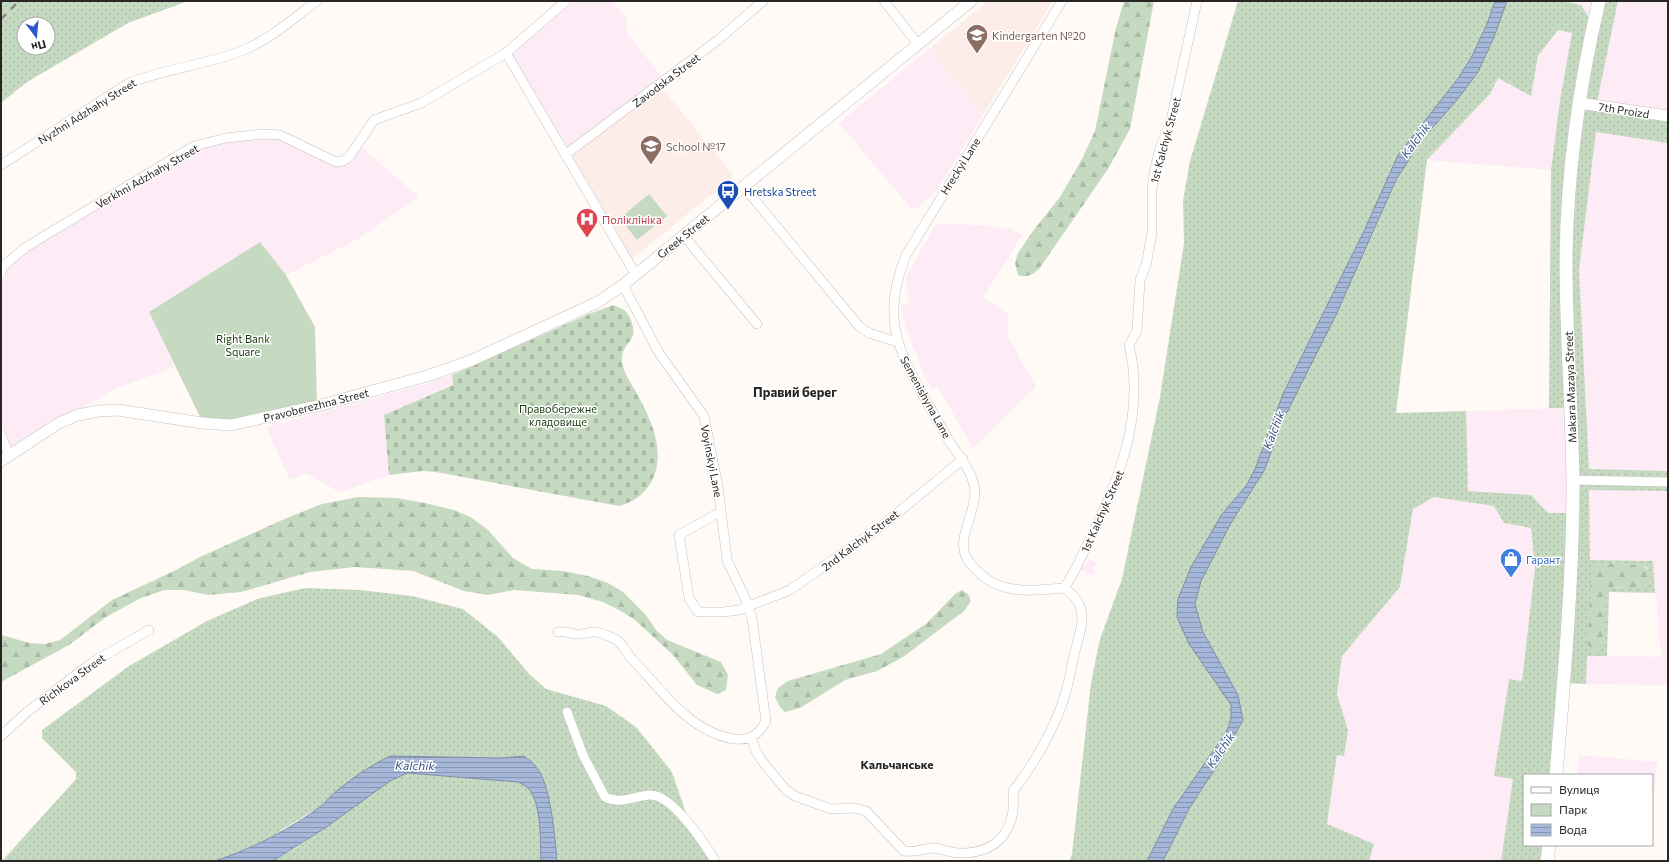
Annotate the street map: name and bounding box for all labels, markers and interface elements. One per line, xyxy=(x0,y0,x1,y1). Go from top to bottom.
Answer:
north arrow xyxy=(16,16,56,56)
school or university icon: Kindergarten №20 xyxy=(964,22,990,55)
place label: Kindergarten №20 xyxy=(992,29,1086,42)
text: Пн xyxy=(30,38,48,54)
street label: Zavodska Street xyxy=(630,50,703,110)
street label: Nyzhni Adzhahy Street xyxy=(36,75,139,147)
street label: 1st Kalchyk Street xyxy=(1147,95,1183,185)
street label: 7th Proizd xyxy=(1598,100,1650,120)
water label: Kalchik xyxy=(1397,120,1433,160)
school or university icon: School №17 xyxy=(638,133,664,166)
street label: Hreckyi Lane xyxy=(937,135,983,197)
place label: School №17 xyxy=(666,140,726,153)
street label: Verkhni Adzhahy Street xyxy=(93,141,201,211)
bus stop icon: Hretska Street xyxy=(715,178,741,211)
place label: Hretska Street xyxy=(744,185,817,198)
hospital icon: Поліклініка xyxy=(574,206,600,239)
street label: Greek Street xyxy=(654,211,712,261)
place label: Поліклініка xyxy=(602,213,662,226)
street label: Makara Mazaya Street xyxy=(1562,330,1578,443)
park label: Right Bank Square xyxy=(216,332,270,358)
street label: Semenishyna Lane xyxy=(898,354,954,441)
district label: Правий берег xyxy=(753,384,837,400)
street label: Pravoberezhna Street xyxy=(262,385,371,424)
park label: Правобережне кладовище xyxy=(519,402,597,428)
water label: Kalchik xyxy=(1259,408,1287,451)
street label: Voyinskyi Lane xyxy=(699,424,725,499)
street label: 1st Kalchyk Street xyxy=(1078,467,1126,554)
street label: 2nd Kalchyk Street xyxy=(819,506,902,573)
shop icon: Гарант xyxy=(1498,546,1524,579)
place label: Гарант xyxy=(1526,553,1561,566)
street label: Richkova Street xyxy=(36,650,108,707)
water label: Kalchik xyxy=(1203,729,1237,770)
district label: Кальчанське xyxy=(860,757,934,771)
water label: Kalchik xyxy=(395,758,435,772)
legend xyxy=(1523,774,1653,846)
text: Вулиця xyxy=(1559,782,1600,796)
text: Парк xyxy=(1559,802,1588,816)
text: Вода xyxy=(1559,822,1587,836)

